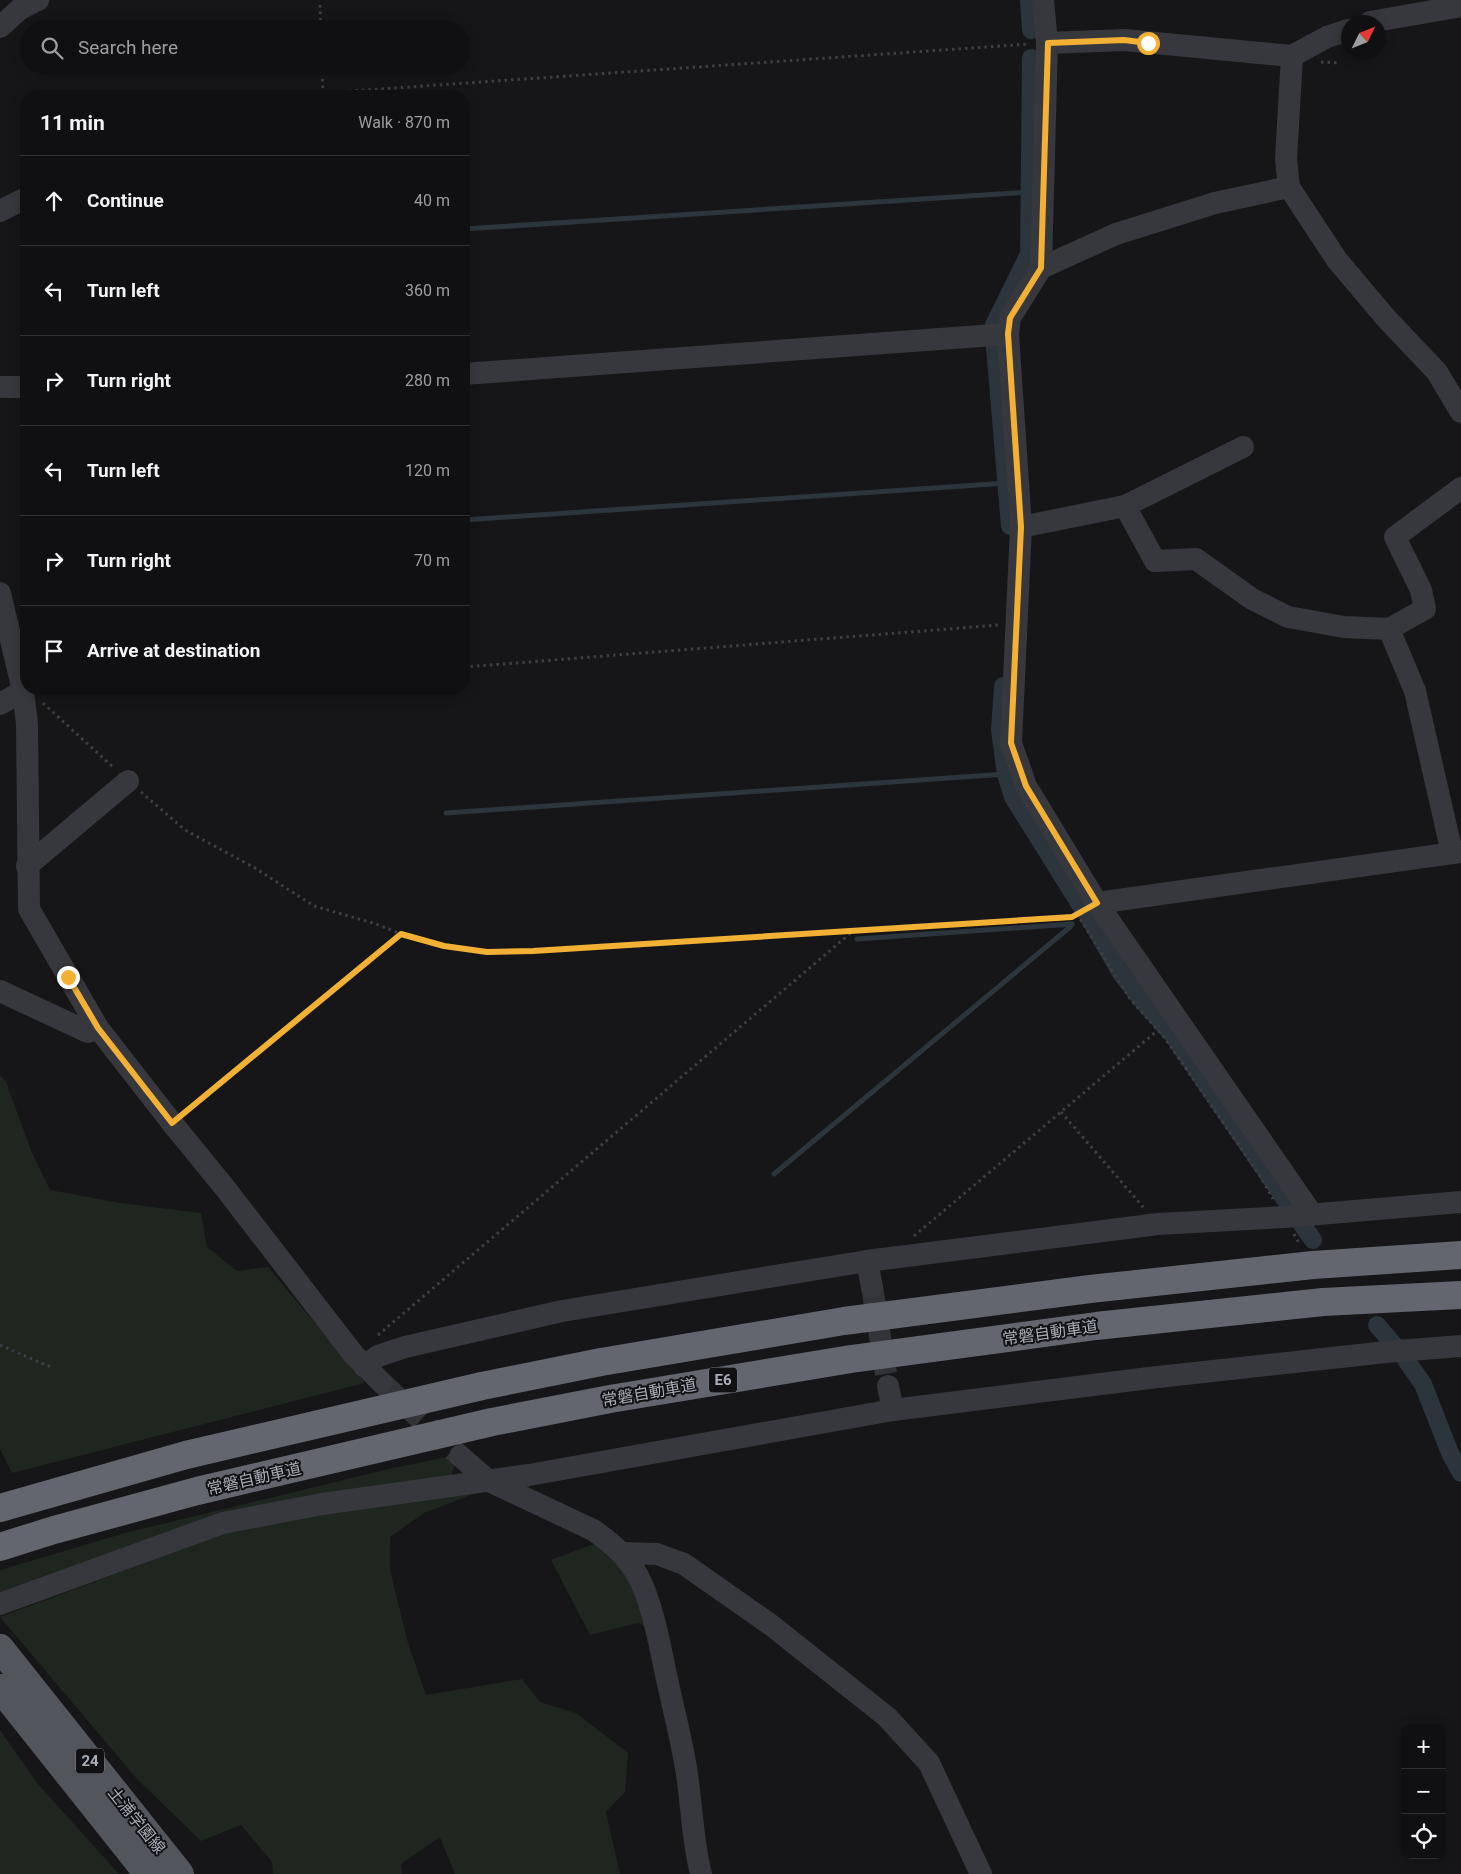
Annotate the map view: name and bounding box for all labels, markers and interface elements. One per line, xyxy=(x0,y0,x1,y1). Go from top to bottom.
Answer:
north arrow xyxy=(1341,15,1386,60)
search box xyxy=(20,20,470,75)
route start xyxy=(1137,32,1160,55)
icon: search xyxy=(38,34,66,62)
text: Search here xyxy=(78,36,178,59)
text: 11 min xyxy=(40,111,105,135)
text: Walk · 870 m xyxy=(358,113,450,132)
icon: ahead xyxy=(40,187,68,215)
text: Continue xyxy=(87,189,164,212)
text: 40 m xyxy=(414,191,450,210)
icon: left xyxy=(40,277,68,305)
text: Turn left xyxy=(87,279,160,302)
text: 360 m xyxy=(405,281,450,300)
icon: right xyxy=(40,367,68,395)
text: Turn right xyxy=(87,369,171,392)
text: 280 m xyxy=(405,371,450,390)
icon: left xyxy=(40,457,68,485)
text: Turn left xyxy=(87,459,160,482)
text: 120 m xyxy=(405,461,450,480)
icon: right xyxy=(40,547,68,575)
text: Turn right xyxy=(87,549,171,572)
text: 70 m xyxy=(414,551,450,570)
icon: arrive xyxy=(40,637,68,665)
text: Arrive at destination xyxy=(87,639,260,662)
route end xyxy=(57,966,80,989)
street label: 常磐自動車道 xyxy=(1001,1316,1099,1349)
road number: E6 xyxy=(709,1368,737,1392)
street label: 常磐自動車道 xyxy=(600,1375,698,1410)
street label: 常磐自動車道 xyxy=(205,1458,303,1499)
map controls xyxy=(1401,1724,1446,1859)
button: + xyxy=(1401,1724,1446,1769)
road number: 24 xyxy=(76,1748,104,1774)
button: − xyxy=(1401,1769,1446,1814)
street label: 土浦学園線 xyxy=(104,1783,169,1857)
button: locate xyxy=(1401,1814,1446,1859)

